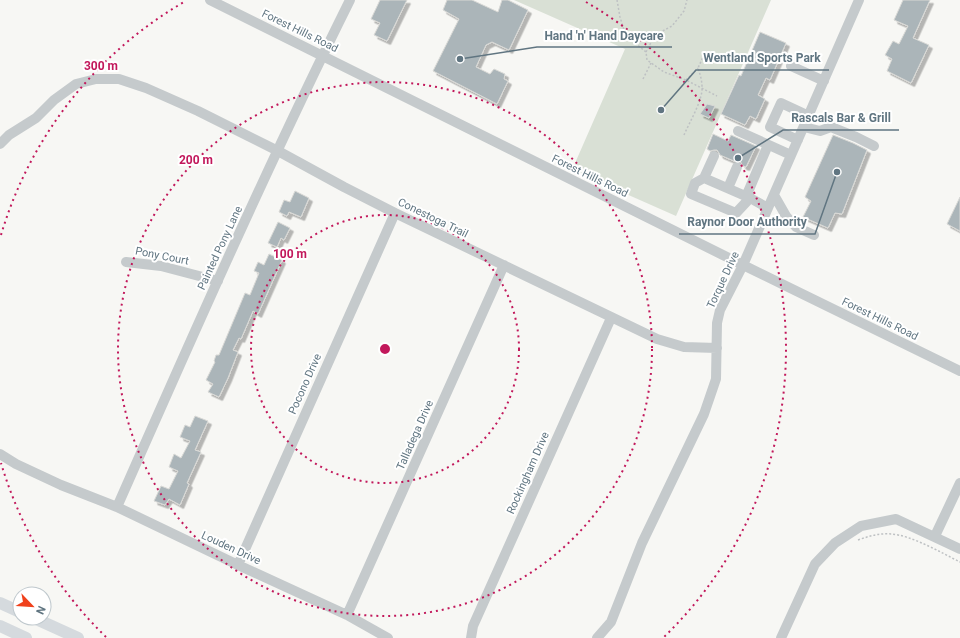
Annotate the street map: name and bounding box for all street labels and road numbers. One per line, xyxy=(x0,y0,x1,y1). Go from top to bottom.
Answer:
street label: Forest Hills Road xyxy=(260,7,340,55)
street label: Forest Hills Road xyxy=(550,152,630,200)
street label: Conestoga Trail xyxy=(396,195,470,241)
street label: Painted Pony Lane xyxy=(195,204,245,292)
street label: Pony Court xyxy=(134,244,190,268)
street label: Torque Drive xyxy=(704,249,742,311)
street label: Forest Hills Road xyxy=(840,295,920,343)
street label: Pocono Drive xyxy=(286,352,324,416)
street label: Talladega Drive xyxy=(394,398,436,472)
street label: Rockingham Drive xyxy=(504,430,552,516)
street label: Louden Drive xyxy=(199,529,263,567)

